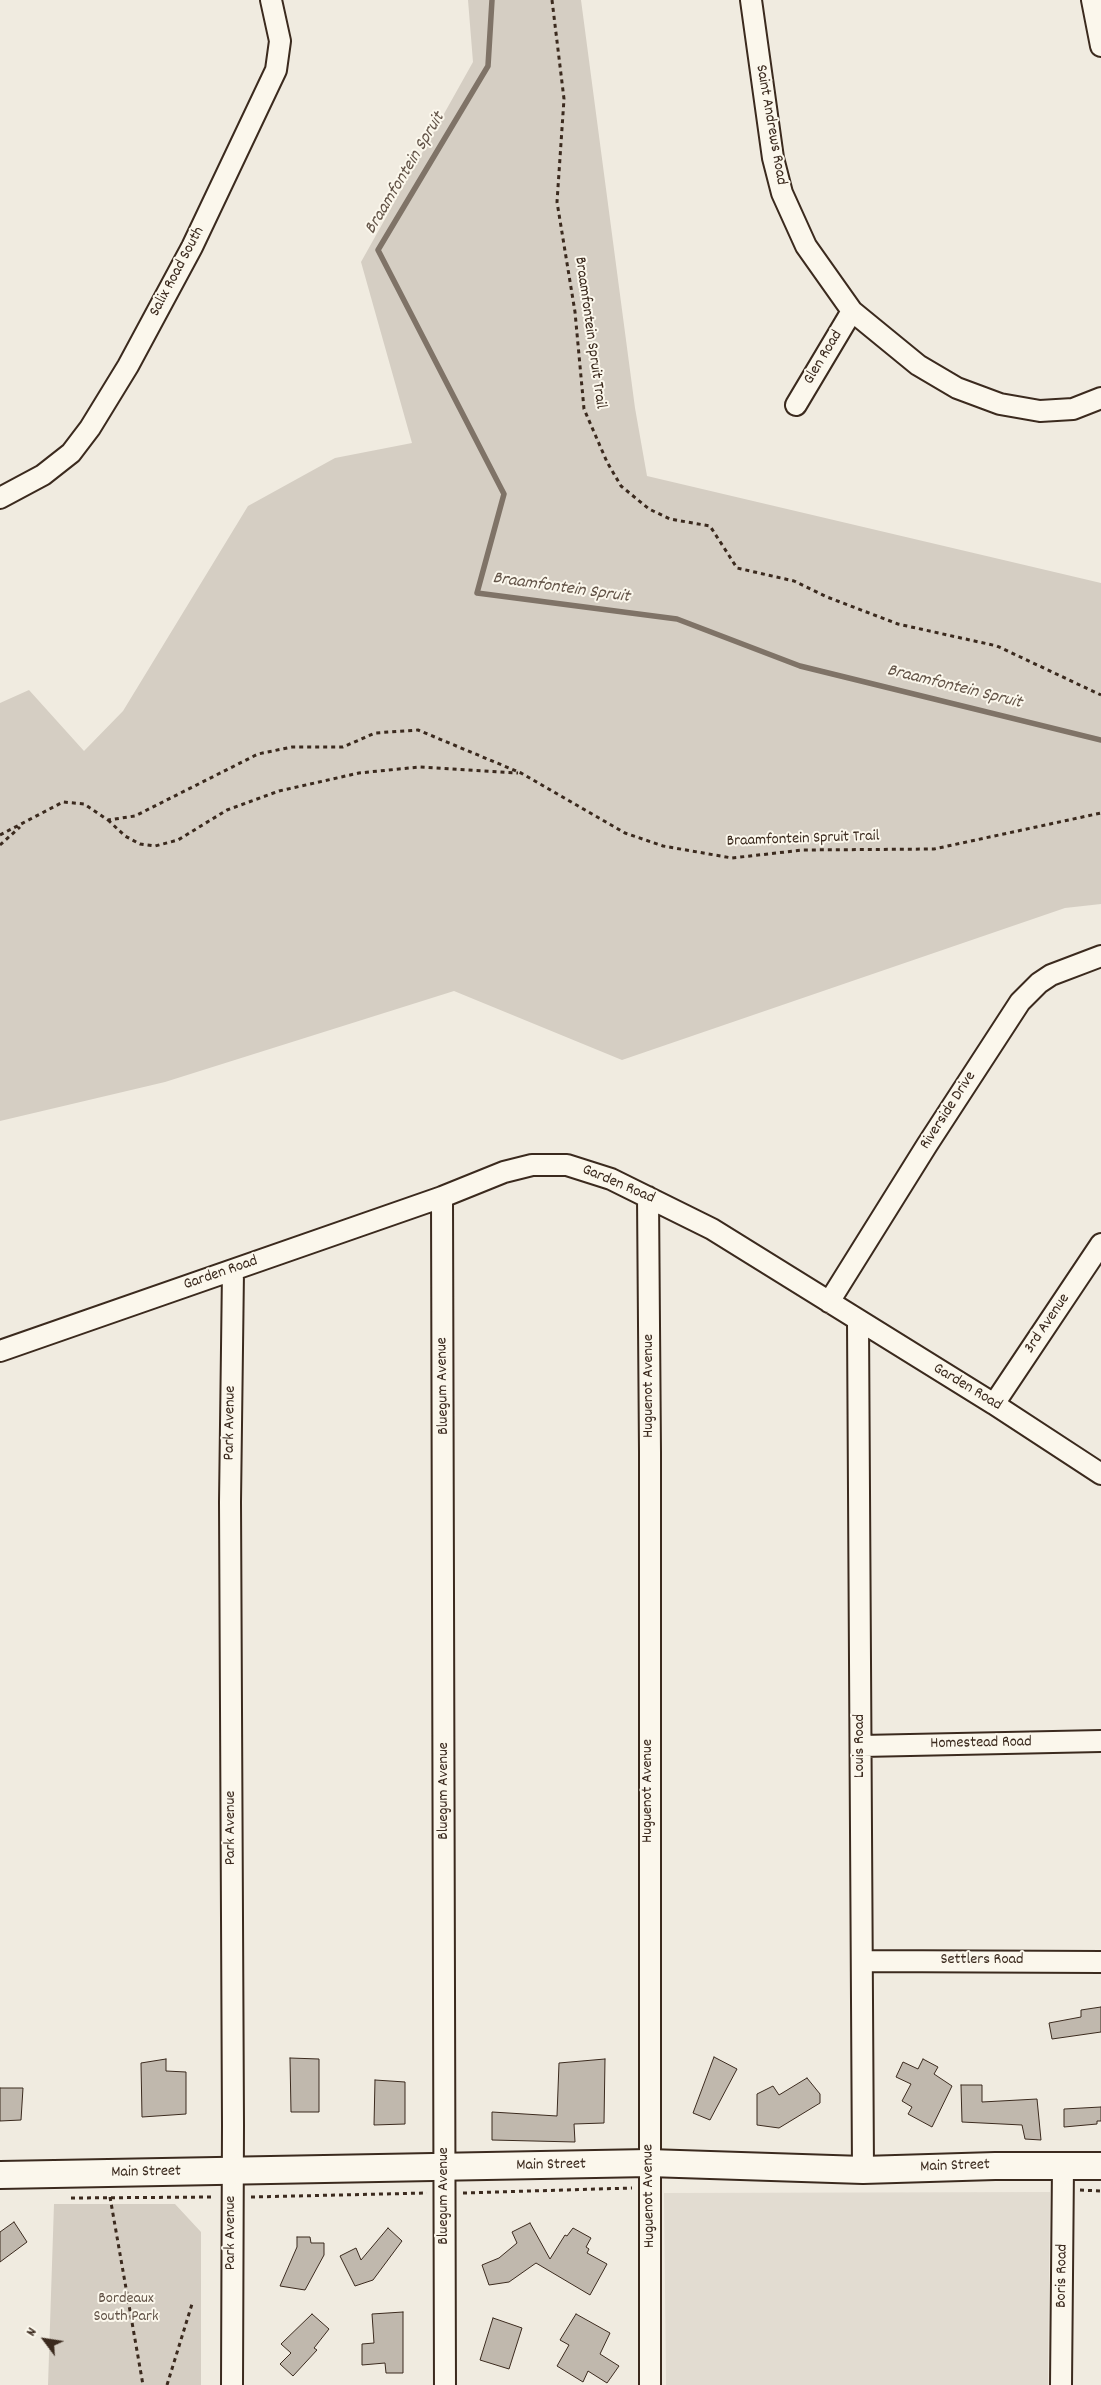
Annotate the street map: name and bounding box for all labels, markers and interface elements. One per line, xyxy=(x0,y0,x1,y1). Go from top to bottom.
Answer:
street label: Saint Andrews Road xyxy=(750,63,790,187)
water label: Braamfontein Spruit xyxy=(361,109,451,239)
street label: Salix Road South xyxy=(146,224,210,320)
street label: Braamfontein Spruit Trail xyxy=(569,256,609,410)
street label: Glen Road xyxy=(800,327,848,389)
water label: Braamfontein Spruit xyxy=(491,569,631,609)
water label: Braamfontein Spruit xyxy=(884,661,1024,715)
street label: Braamfontein Spruit Trail xyxy=(726,828,880,852)
street label: Riverside Drive xyxy=(917,1068,981,1154)
street label: Garden Road xyxy=(579,1161,657,1209)
street label: Garden Road xyxy=(181,1252,261,1296)
street label: 3rd Avenue xyxy=(1021,1290,1075,1358)
street label: Huguenot Avenue xyxy=(640,1334,660,1438)
street label: Bluegum Avenue xyxy=(434,1337,454,1435)
street label: Garden Road xyxy=(929,1360,1005,1416)
street label: Park Avenue xyxy=(221,1385,241,1461)
street label: Louis Road xyxy=(851,1714,871,1778)
street label: Homestead Road xyxy=(930,1734,1032,1754)
street label: Huguenot Avenue xyxy=(639,1739,659,1843)
street label: Bluegum Avenue xyxy=(435,1742,455,1840)
street label: Park Avenue xyxy=(222,1791,242,1865)
street label: Settlers Road xyxy=(940,1951,1024,1971)
street label: Huguenot Avenue xyxy=(639,2144,661,2248)
street label: Bluegum Avenue xyxy=(435,2147,455,2245)
street label: Main Street xyxy=(516,2156,586,2176)
street label: Main Street xyxy=(920,2156,990,2178)
street label: Main Street xyxy=(111,2163,181,2183)
street label: Park Avenue xyxy=(222,2196,242,2270)
street label: Boris Road xyxy=(1053,2244,1073,2308)
park label: Bordeaux South Park xyxy=(93,2290,159,2328)
north arrow xyxy=(20,2315,70,2365)
text: N xyxy=(22,2324,42,2340)

